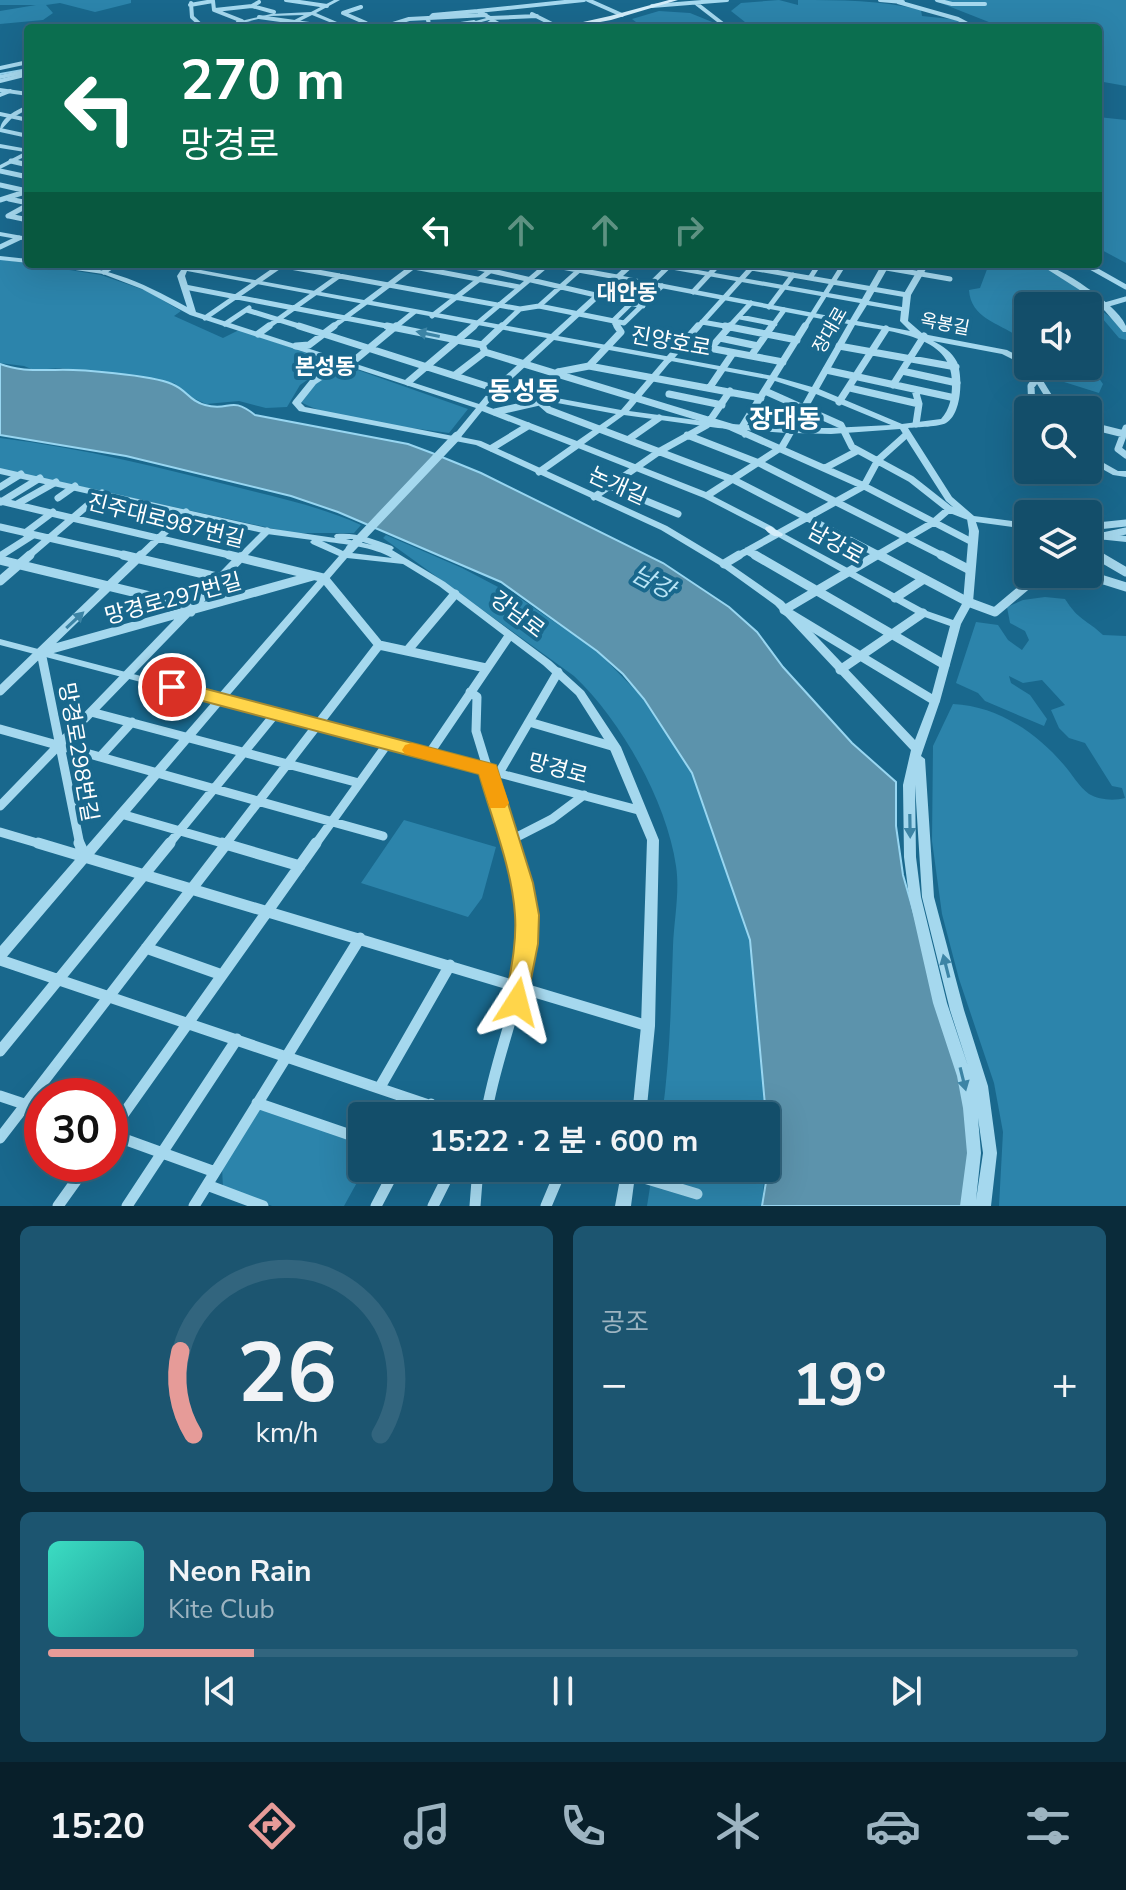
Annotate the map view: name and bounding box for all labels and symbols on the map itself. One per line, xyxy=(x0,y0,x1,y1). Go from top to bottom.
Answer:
district label: 대안동 xyxy=(597,278,657,308)
street label: 장대로 xyxy=(807,302,853,358)
street label: 옥봉길 xyxy=(918,307,972,341)
street label: 진양호로 xyxy=(628,320,713,364)
one-way arrow xyxy=(415,327,440,339)
district label: 본성동 xyxy=(295,352,355,382)
district label: 동성동 xyxy=(488,374,560,409)
district label: 장대동 xyxy=(749,402,821,437)
street label: 논개길 xyxy=(584,460,651,512)
street label: 진주대로987번길 xyxy=(84,487,248,555)
street label: 남강로 xyxy=(802,516,869,572)
water label: 남강 xyxy=(626,558,683,608)
street label: 망경로297번길 xyxy=(101,566,245,632)
street label: 강남로 xyxy=(484,585,551,645)
one-way arrow xyxy=(65,611,84,629)
pin xyxy=(138,653,206,721)
street label: 망경로298번길 xyxy=(51,680,105,824)
street label: 망경로 xyxy=(525,747,591,791)
one-way arrow xyxy=(904,814,916,839)
one-way arrow xyxy=(939,954,951,979)
position arrow xyxy=(475,960,559,1044)
one-way arrow xyxy=(958,1067,970,1092)
speed limit sign: 30 xyxy=(24,1078,128,1182)

